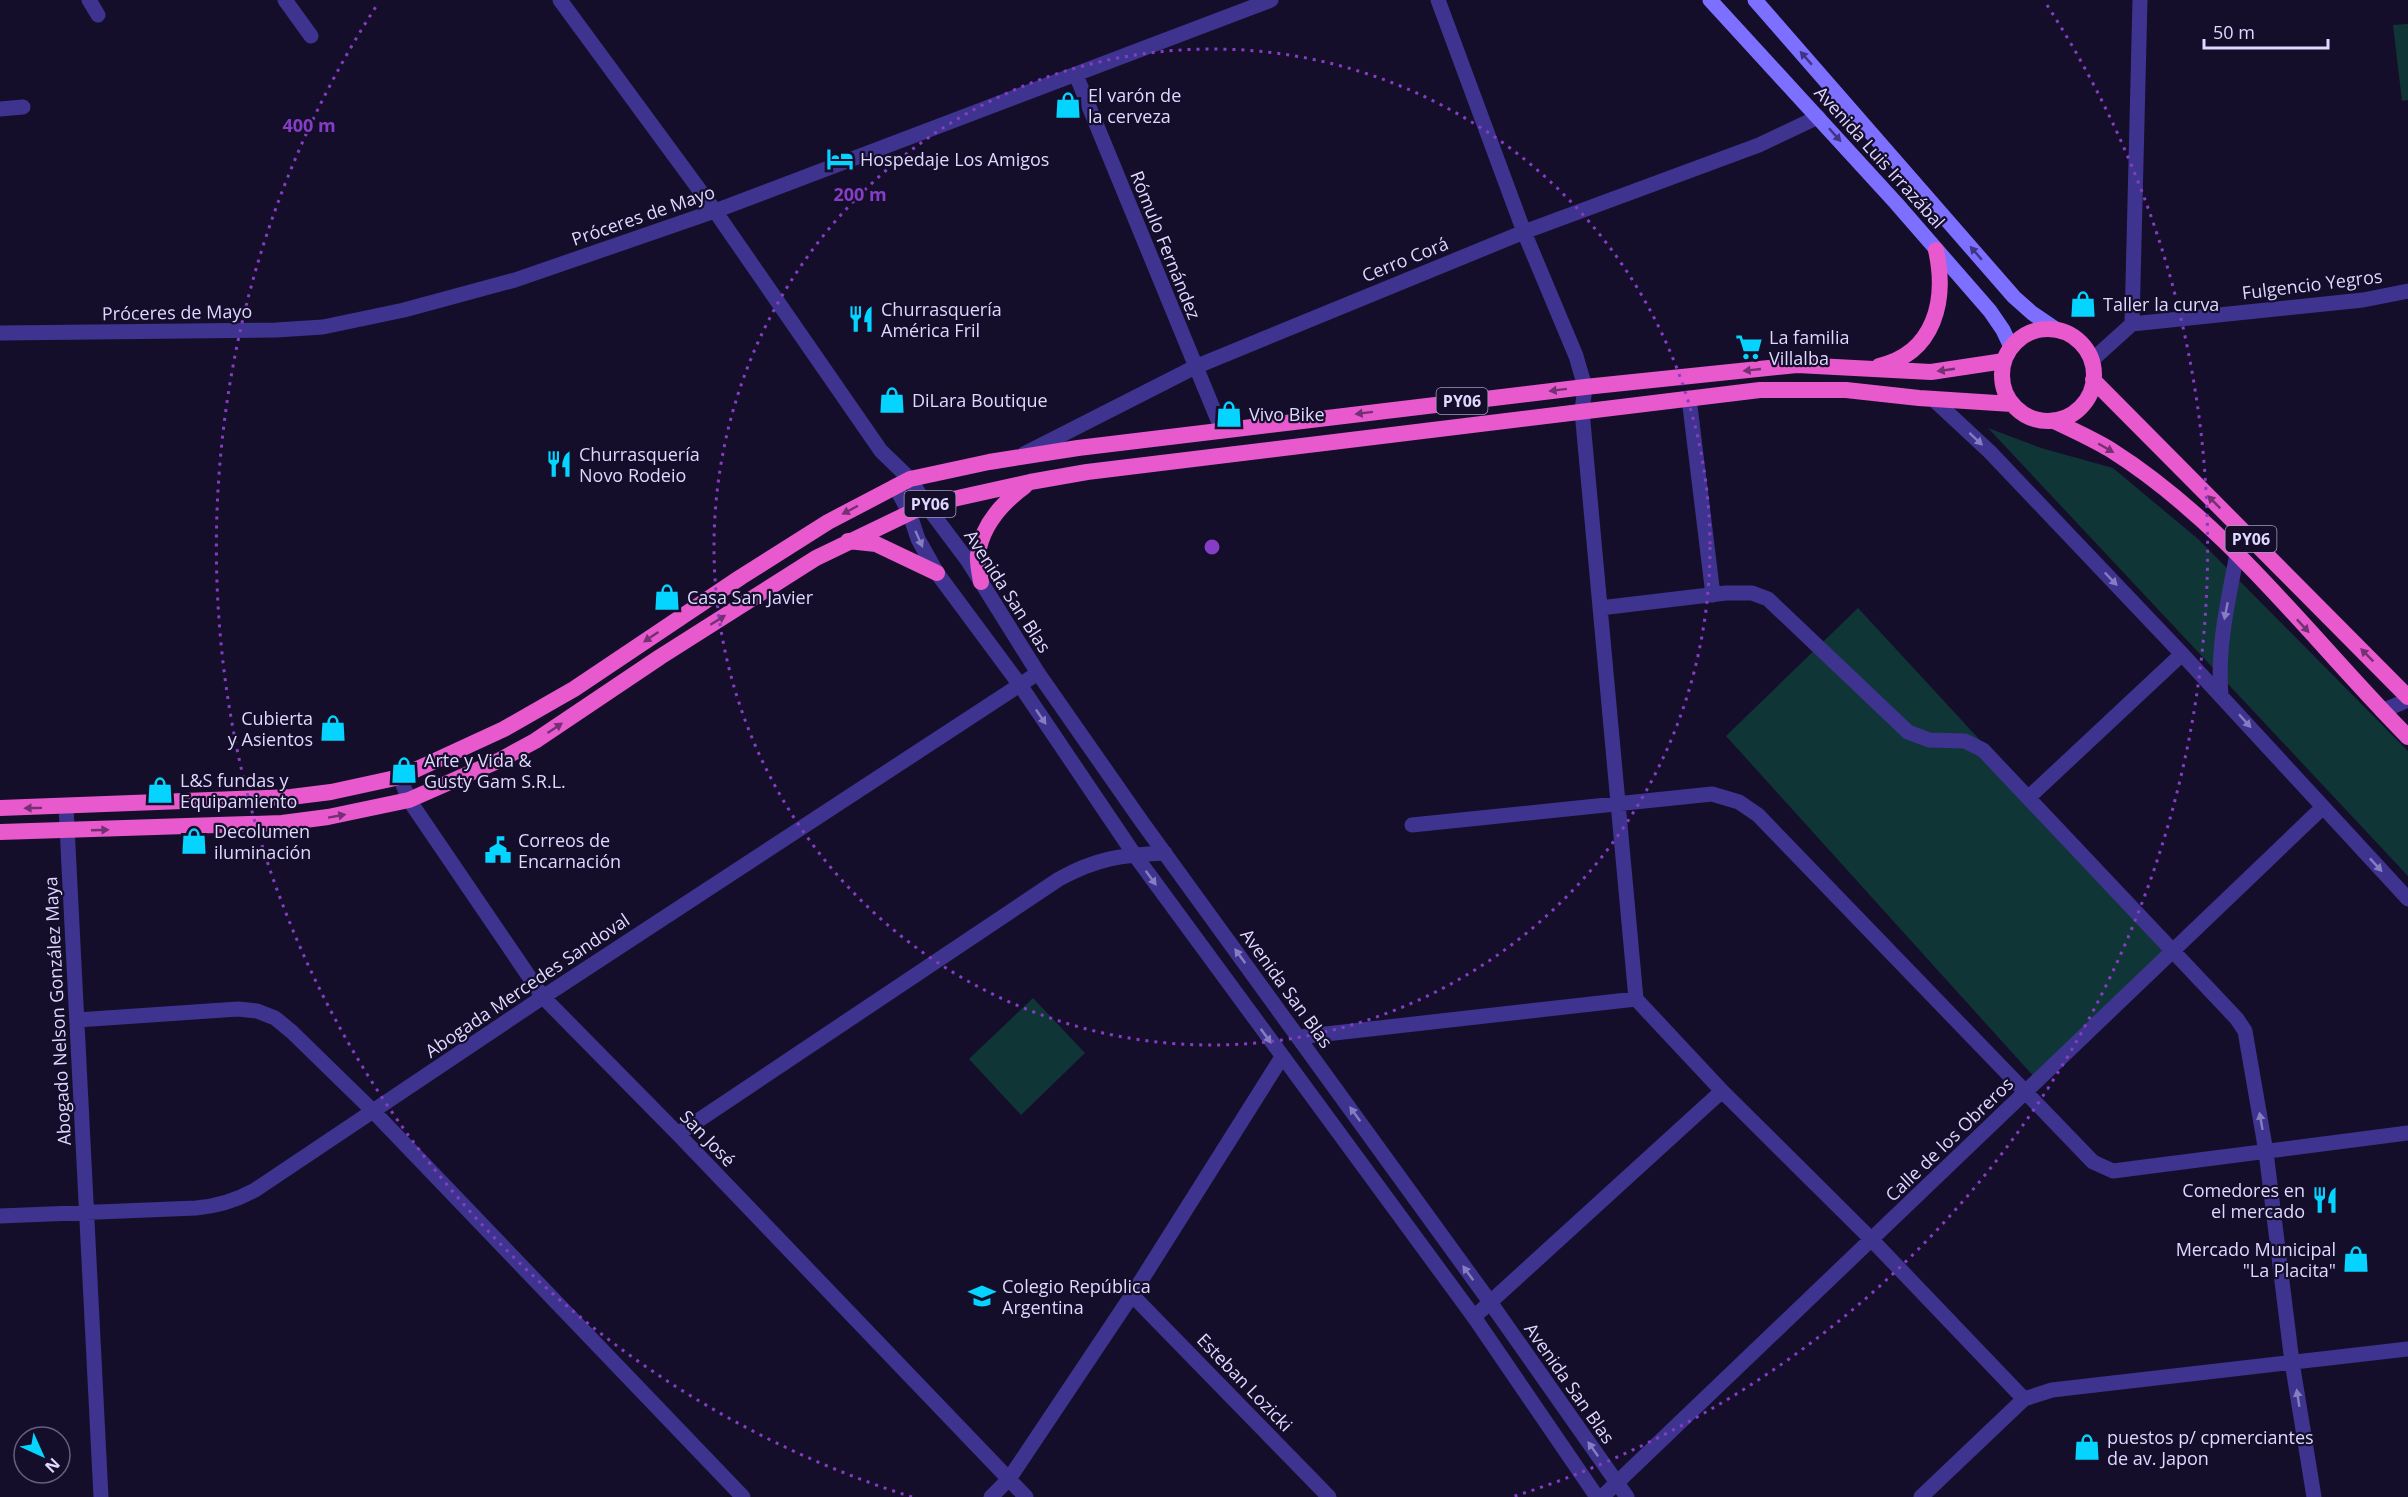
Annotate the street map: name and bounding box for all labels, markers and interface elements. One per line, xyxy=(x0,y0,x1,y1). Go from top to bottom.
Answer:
scale bar xyxy=(2204,12,2328,50)
text: 50 m xyxy=(2213,20,2255,44)
one-way arrow xyxy=(1799,51,1813,66)
street label: Avenida Luis Irrazábal xyxy=(1810,81,1950,233)
place label: El varón de la cerveza xyxy=(1088,83,1181,128)
shop icon: El varón de la cerveza xyxy=(1053,90,1083,120)
text: 400 m xyxy=(282,113,336,137)
one-way arrow xyxy=(1828,128,1842,143)
hotel icon: Hospedaje Los Amigos xyxy=(825,144,855,174)
place label: Hospedaje Los Amigos xyxy=(860,147,1049,171)
street label: Rómulo Fernández xyxy=(1125,167,1207,323)
street label: Próceres de Mayo xyxy=(568,179,718,251)
text: 200 m xyxy=(833,182,887,206)
street label: Cerro Corá xyxy=(1358,231,1452,287)
one-way arrow xyxy=(1970,246,1983,261)
street label: Fulgencio Yegros xyxy=(2240,263,2384,305)
shop icon: Taller la curva xyxy=(2068,289,2098,319)
place label: Taller la curva xyxy=(2103,292,2219,316)
place label: Churrasquería América Fril xyxy=(881,297,1002,342)
street label: Próceres de Mayo xyxy=(102,299,252,325)
restaurant icon: Churrasquería América Fril xyxy=(846,304,876,334)
place label: La familia Villalba xyxy=(1769,325,1849,370)
supermarket icon: La familia Villalba xyxy=(1734,332,1764,362)
one-way arrow xyxy=(1742,365,1761,375)
one-way arrow xyxy=(1936,365,1955,374)
shop icon: DiLara Boutique xyxy=(877,385,907,415)
one-way arrow xyxy=(1548,385,1567,395)
place label: DiLara Boutique xyxy=(912,388,1048,412)
road number: PY06 xyxy=(1436,388,1488,414)
shop icon: Vivo Bike xyxy=(1214,399,1244,429)
place label: Vivo Bike xyxy=(1249,402,1325,426)
one-way arrow xyxy=(1354,408,1373,418)
one-way arrow xyxy=(1968,432,1983,446)
place label: Churrasquería Novo Rodeio xyxy=(579,442,700,487)
one-way arrow xyxy=(2098,443,2115,453)
restaurant icon: Churrasquería Novo Rodeio xyxy=(544,449,574,479)
road number: PY06 xyxy=(904,491,956,517)
one-way arrow xyxy=(2208,496,2222,510)
one-way arrow xyxy=(842,505,859,515)
street label: Avenida San Blas xyxy=(959,525,1057,657)
road number: PY06 xyxy=(2226,526,2276,552)
one-way arrow xyxy=(914,531,924,549)
centre of rings xyxy=(1202,537,1222,557)
one-way arrow xyxy=(2104,572,2118,587)
shop icon: Casa San Javier xyxy=(652,582,682,612)
place label: Casa San Javier xyxy=(687,585,814,609)
one-way arrow xyxy=(2221,602,2230,621)
one-way arrow xyxy=(709,615,726,626)
one-way arrow xyxy=(2296,618,2310,633)
one-way arrow xyxy=(642,632,659,643)
one-way arrow xyxy=(2360,649,2374,663)
place label: Cubierta y Asientos xyxy=(228,706,313,751)
one-way arrow xyxy=(1036,708,1047,725)
shop icon: Cubierta y Asientos xyxy=(318,713,348,743)
one-way arrow xyxy=(2238,713,2251,728)
one-way arrow xyxy=(546,722,562,734)
place label: Arte y Vida & Gusty Gam S.R.L. xyxy=(424,748,566,793)
shop icon: Arte y Vida & Gusty Gam S.R.L. xyxy=(389,755,419,785)
place label: L&S fundas y Equipamiento xyxy=(180,768,297,813)
shop icon: L&S fundas y Equipamiento xyxy=(145,775,175,805)
one-way arrow xyxy=(23,803,42,812)
one-way arrow xyxy=(328,811,347,820)
place label: Decolumen iluminación xyxy=(214,819,311,864)
one-way arrow xyxy=(91,825,110,834)
shop icon: Decolumen iluminación xyxy=(179,826,209,856)
place label: Correos de Encarnación xyxy=(518,828,621,873)
public building icon: Correos de Encarnación xyxy=(483,835,513,865)
one-way arrow xyxy=(2369,858,2383,873)
one-way arrow xyxy=(1145,870,1157,886)
street label: Abogado Nelson González Maya xyxy=(38,876,76,1146)
street label: Abogada Mercedes Sandoval xyxy=(420,907,634,1063)
street label: Avenida San Blas xyxy=(1236,923,1338,1053)
one-way arrow xyxy=(1234,949,1246,965)
one-way arrow xyxy=(1260,1027,1272,1043)
street label: Calle de los Obreros xyxy=(1880,1072,2018,1206)
street label: San José xyxy=(675,1105,741,1171)
one-way arrow xyxy=(1349,1107,1361,1122)
one-way arrow xyxy=(2256,1112,2265,1131)
place label: Comedores en el mercado xyxy=(2182,1178,2305,1223)
restaurant icon: Comedores en el mercado xyxy=(2310,1185,2340,1215)
place label: Mercado Municipal "La Placita" xyxy=(2176,1237,2336,1282)
shop icon: Mercado Municipal "La Placita" xyxy=(2341,1244,2371,1274)
one-way arrow xyxy=(1463,1265,1475,1280)
place label: Colegio República Argentina xyxy=(1002,1274,1151,1319)
school or university icon: Colegio República Argentina xyxy=(967,1281,997,1311)
street label: Avenida San Blas xyxy=(1519,1318,1621,1448)
street label: Esteban Lozicki xyxy=(1192,1328,1298,1436)
one-way arrow xyxy=(2293,1388,2302,1407)
north arrow xyxy=(12,1425,72,1485)
place label: puestos p/ cpmerciantes de av. Japon xyxy=(2107,1425,2314,1470)
shop icon: puestos p/ cpmerciantes de av. Japon xyxy=(2072,1432,2102,1462)
one-way arrow xyxy=(1587,1442,1599,1458)
text: N xyxy=(40,1453,65,1478)

